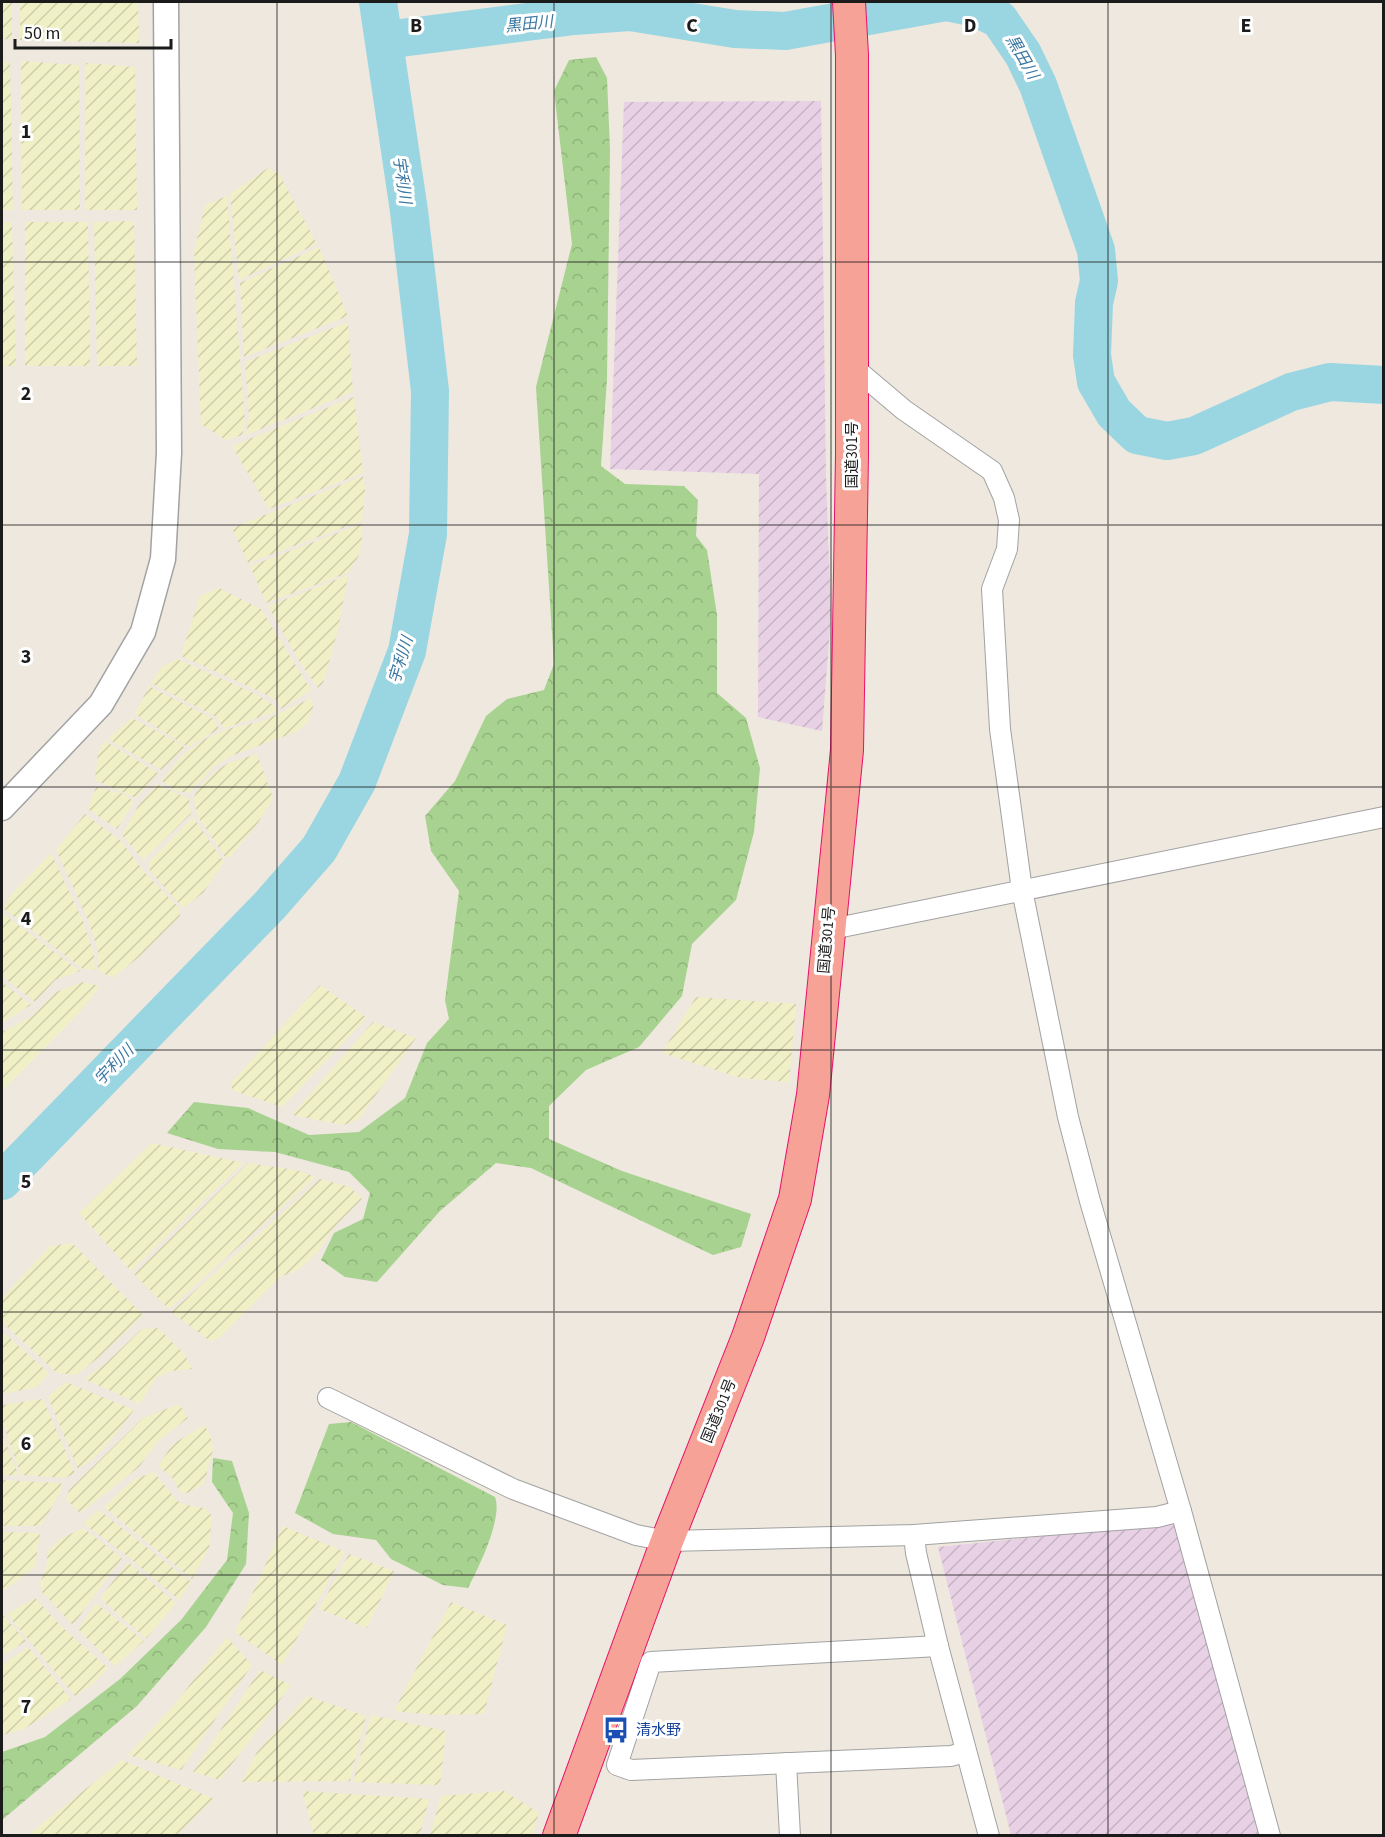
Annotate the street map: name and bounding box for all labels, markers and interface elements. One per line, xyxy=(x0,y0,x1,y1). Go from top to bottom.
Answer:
water label: 黒田川 xyxy=(504,10,556,37)
scale bar xyxy=(15,12,171,50)
text: B xyxy=(410,12,422,40)
text: C xyxy=(686,12,698,40)
text: D xyxy=(964,12,976,40)
text: E xyxy=(1241,12,1251,40)
text: 50 m xyxy=(24,21,60,46)
water label: 黒田川 xyxy=(1000,31,1045,85)
text: 1 xyxy=(21,118,31,146)
water label: 宇利川 xyxy=(388,155,417,207)
text: 2 xyxy=(21,380,31,408)
street label: 国道301号 xyxy=(842,421,863,489)
water label: 宇利川 xyxy=(383,632,419,686)
text: 3 xyxy=(21,643,31,671)
text: 4 xyxy=(21,905,32,933)
street label: 国道301号 xyxy=(814,906,840,974)
water label: 宇利川 xyxy=(89,1039,140,1090)
text: 5 xyxy=(21,1168,31,1196)
street label: 国道301号 xyxy=(697,1376,741,1446)
text: 6 xyxy=(21,1430,31,1458)
text: 7 xyxy=(21,1693,31,1721)
bus stop icon: 清水野 xyxy=(601,1715,631,1745)
place label: 清水野 xyxy=(636,1720,681,1741)

